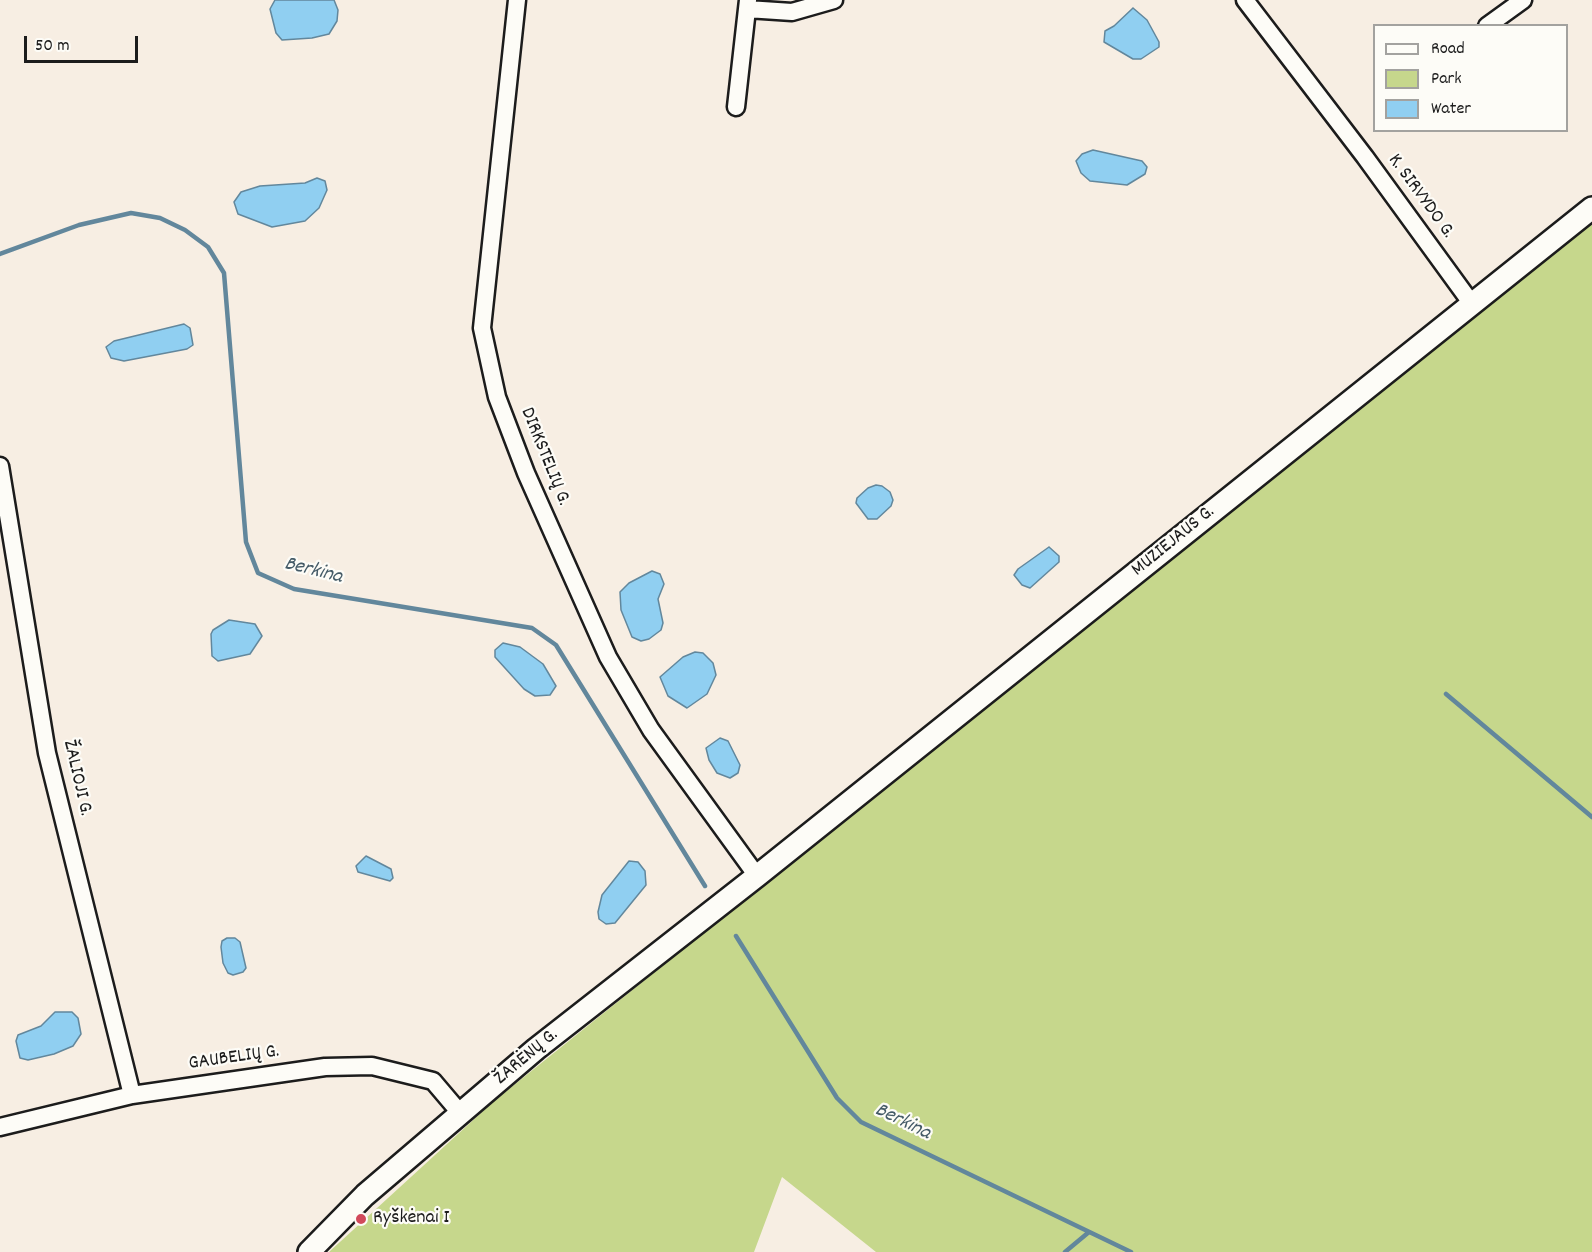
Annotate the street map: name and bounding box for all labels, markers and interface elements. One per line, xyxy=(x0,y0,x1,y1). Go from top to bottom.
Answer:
scale bar xyxy=(27,24,141,62)
legend xyxy=(1373,24,1568,132)
text: 50 m xyxy=(35,34,70,59)
text: Road xyxy=(1431,37,1465,62)
text: Park xyxy=(1431,67,1462,92)
text: Water xyxy=(1431,97,1471,122)
street label: K. SIRVYDO G. xyxy=(1381,150,1459,244)
street label: DIRKSTELIŲ G. xyxy=(514,405,574,509)
street label: MUZIEJAUS G. xyxy=(1128,501,1220,583)
water label: Berkina xyxy=(281,553,345,591)
street label: ŽALIOJI G. xyxy=(56,738,96,818)
street label: ŽARĖNŲ G. xyxy=(490,1024,564,1092)
street label: GAUBELIŲ G. xyxy=(187,1041,281,1077)
water label: Berkina xyxy=(870,1099,934,1147)
place label: Ryškėnai I xyxy=(373,1207,449,1231)
marker: Ryškėnai I xyxy=(354,1212,368,1226)

